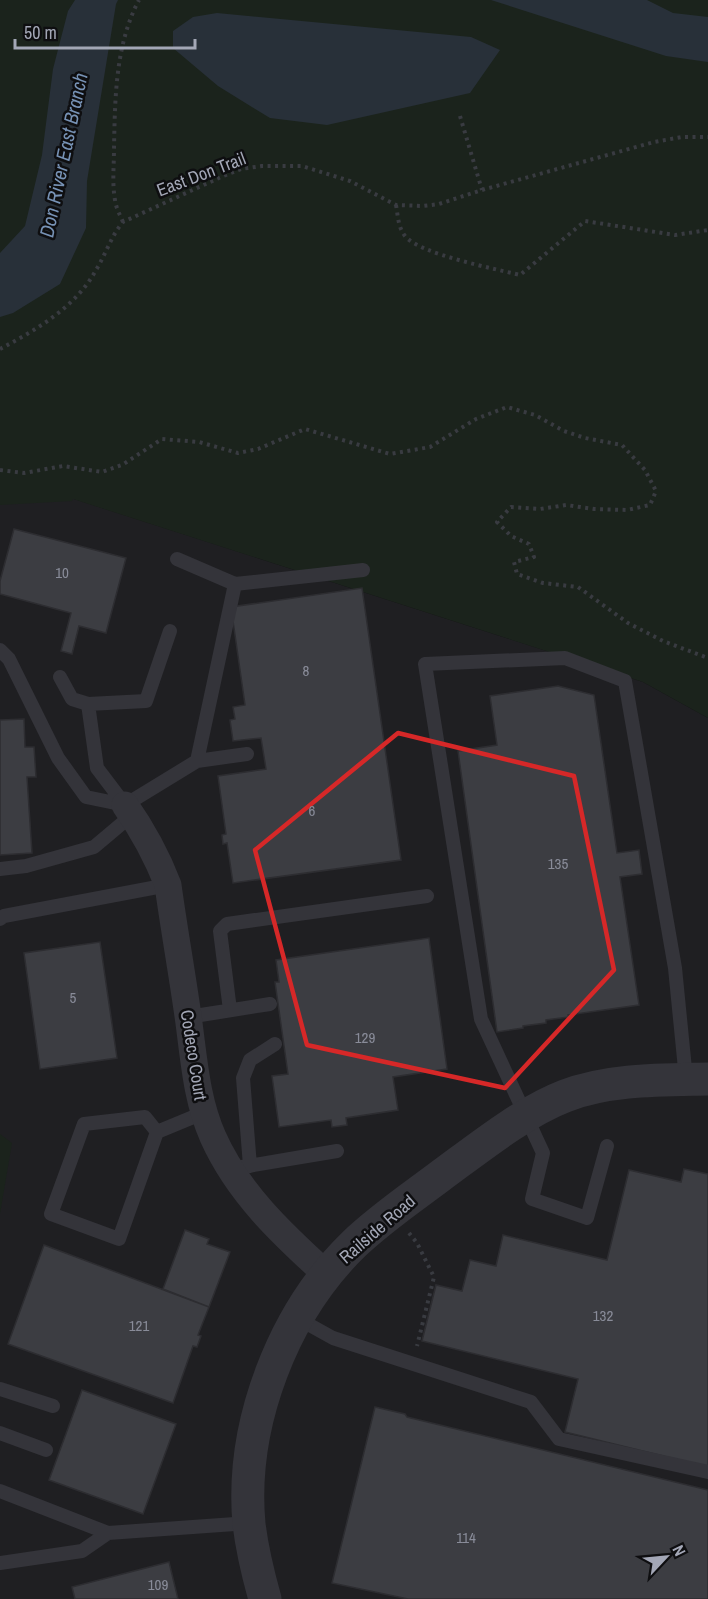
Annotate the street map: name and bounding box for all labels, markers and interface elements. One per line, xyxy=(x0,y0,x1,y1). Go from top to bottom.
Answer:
scale bar xyxy=(15,12,195,50)
text: 50 m xyxy=(24,20,57,45)
water label: Don River East Branch xyxy=(32,70,94,240)
street label: East Don Trail xyxy=(153,146,249,202)
house number: 10 xyxy=(55,562,69,583)
house number: 8 xyxy=(303,660,310,681)
house number: 6 xyxy=(309,800,316,821)
house number: 135 xyxy=(548,853,568,874)
house number: 5 xyxy=(70,987,77,1008)
street label: Codeco Court xyxy=(175,1008,213,1102)
house number: 129 xyxy=(355,1027,375,1048)
street label: Railside Road xyxy=(334,1189,420,1269)
house number: 132 xyxy=(593,1305,613,1326)
house number: 121 xyxy=(129,1315,149,1336)
house number: 114 xyxy=(456,1527,476,1548)
north arrow xyxy=(636,1527,696,1587)
text: N xyxy=(668,1541,691,1560)
house number: 109 xyxy=(148,1574,168,1595)

